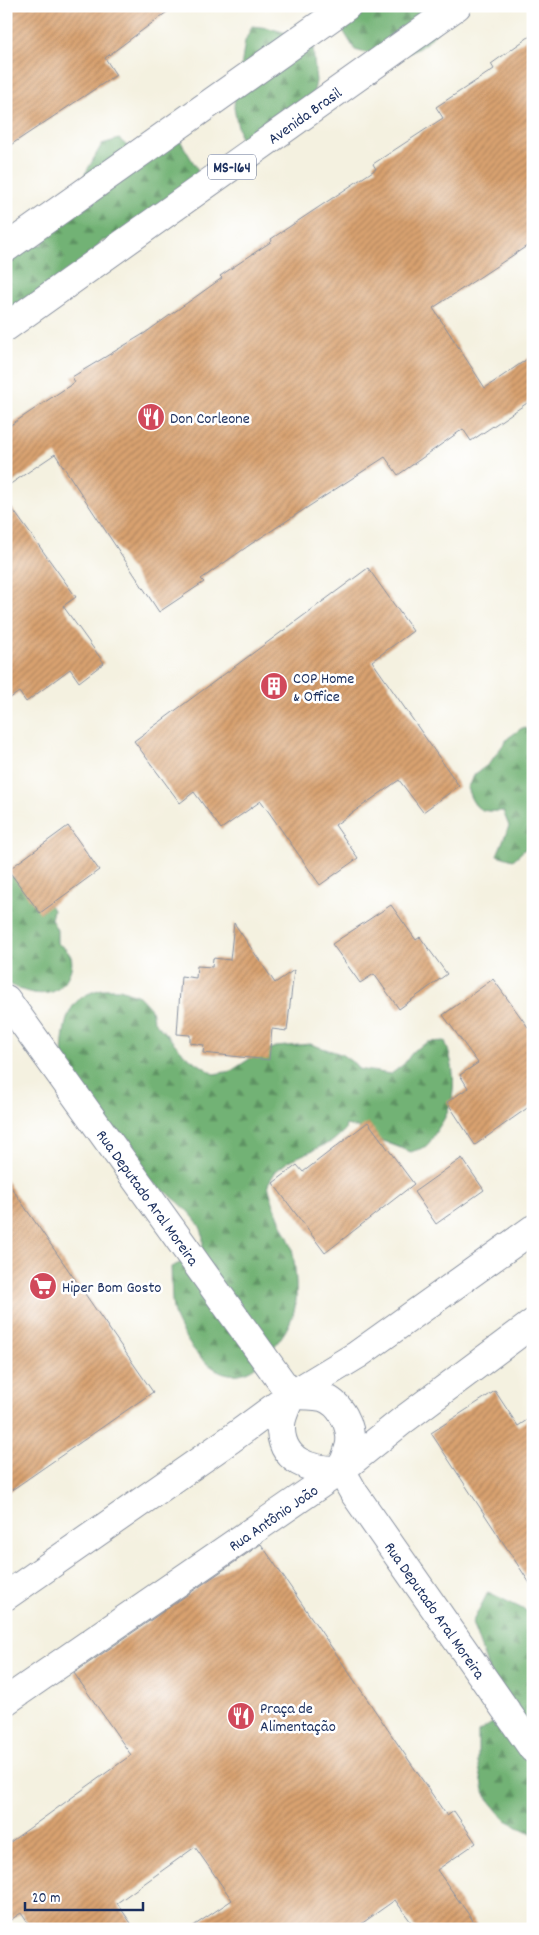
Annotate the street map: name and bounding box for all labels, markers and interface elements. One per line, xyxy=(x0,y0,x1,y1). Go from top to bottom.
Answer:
street label: Avenida Brasil xyxy=(264,82,348,151)
road number: MS-164 xyxy=(208,154,256,180)
restaurant icon: Don Corleone xyxy=(136,402,166,432)
place label: Don Corleone xyxy=(170,408,250,431)
place label: COP Home & Office xyxy=(293,668,354,709)
building icon: COP Home & Office xyxy=(259,671,289,701)
street label: Rua Deputado Aral Moreira xyxy=(90,1126,204,1272)
supermarket icon: Hiper Bom Gosto xyxy=(28,1271,58,1301)
place label: Hiper Bom Gosto xyxy=(62,1277,161,1300)
street label: Rua Antônio João xyxy=(225,1480,324,1558)
street label: Rua Deputado Aral Moreira xyxy=(378,1538,490,1685)
place label: Praça de Alimentação xyxy=(260,1698,336,1739)
restaurant icon: Praça de Alimentação xyxy=(226,1701,256,1731)
scale bar xyxy=(25,1880,142,1912)
text: 20 m xyxy=(32,1888,60,1910)

